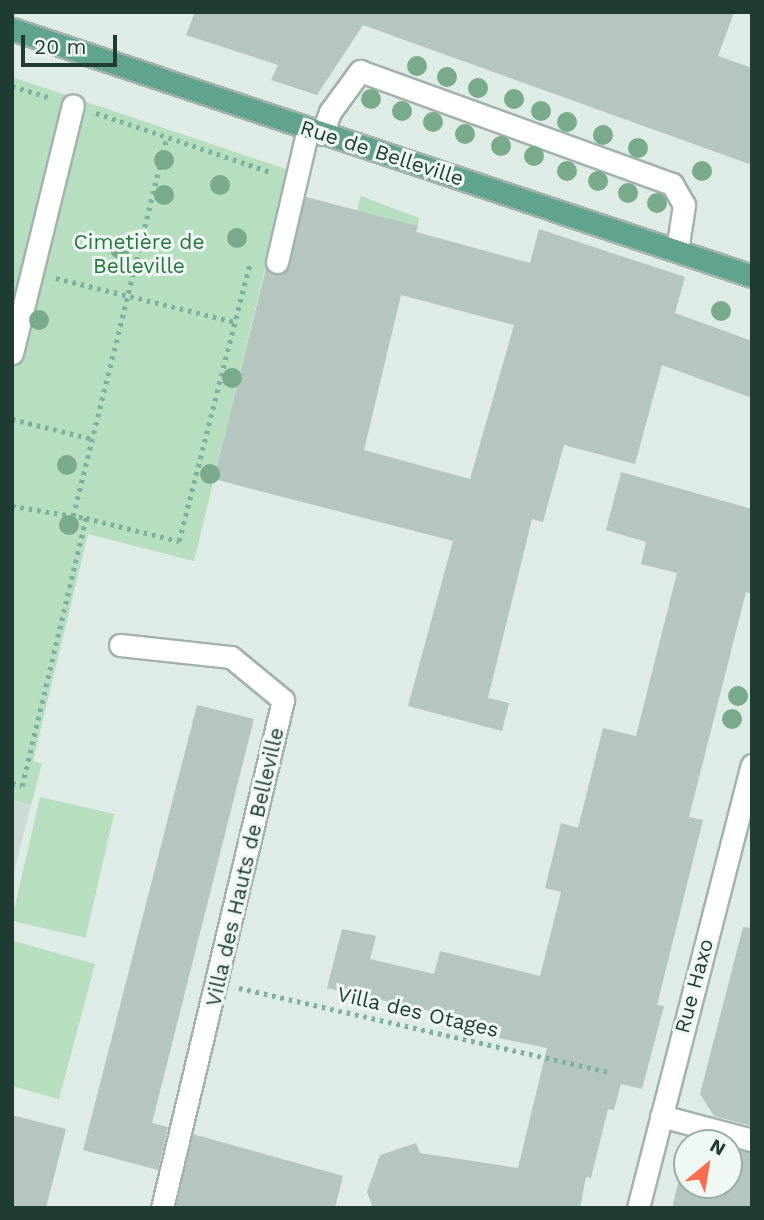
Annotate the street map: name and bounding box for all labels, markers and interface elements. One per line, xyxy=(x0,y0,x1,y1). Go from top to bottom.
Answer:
scale bar xyxy=(24,21,121,65)
text: 20 m xyxy=(34,34,86,59)
street label: Rue de Belleville xyxy=(297,115,467,191)
park label: Cimetière de Belleville xyxy=(73,229,205,279)
street label: Villa des Hauts de Belleville xyxy=(201,725,289,1009)
street label: Rue Haxo xyxy=(669,936,719,1036)
street label: Villa des Otages xyxy=(335,981,501,1043)
north arrow xyxy=(673,1129,743,1199)
text: N xyxy=(706,1134,730,1161)

